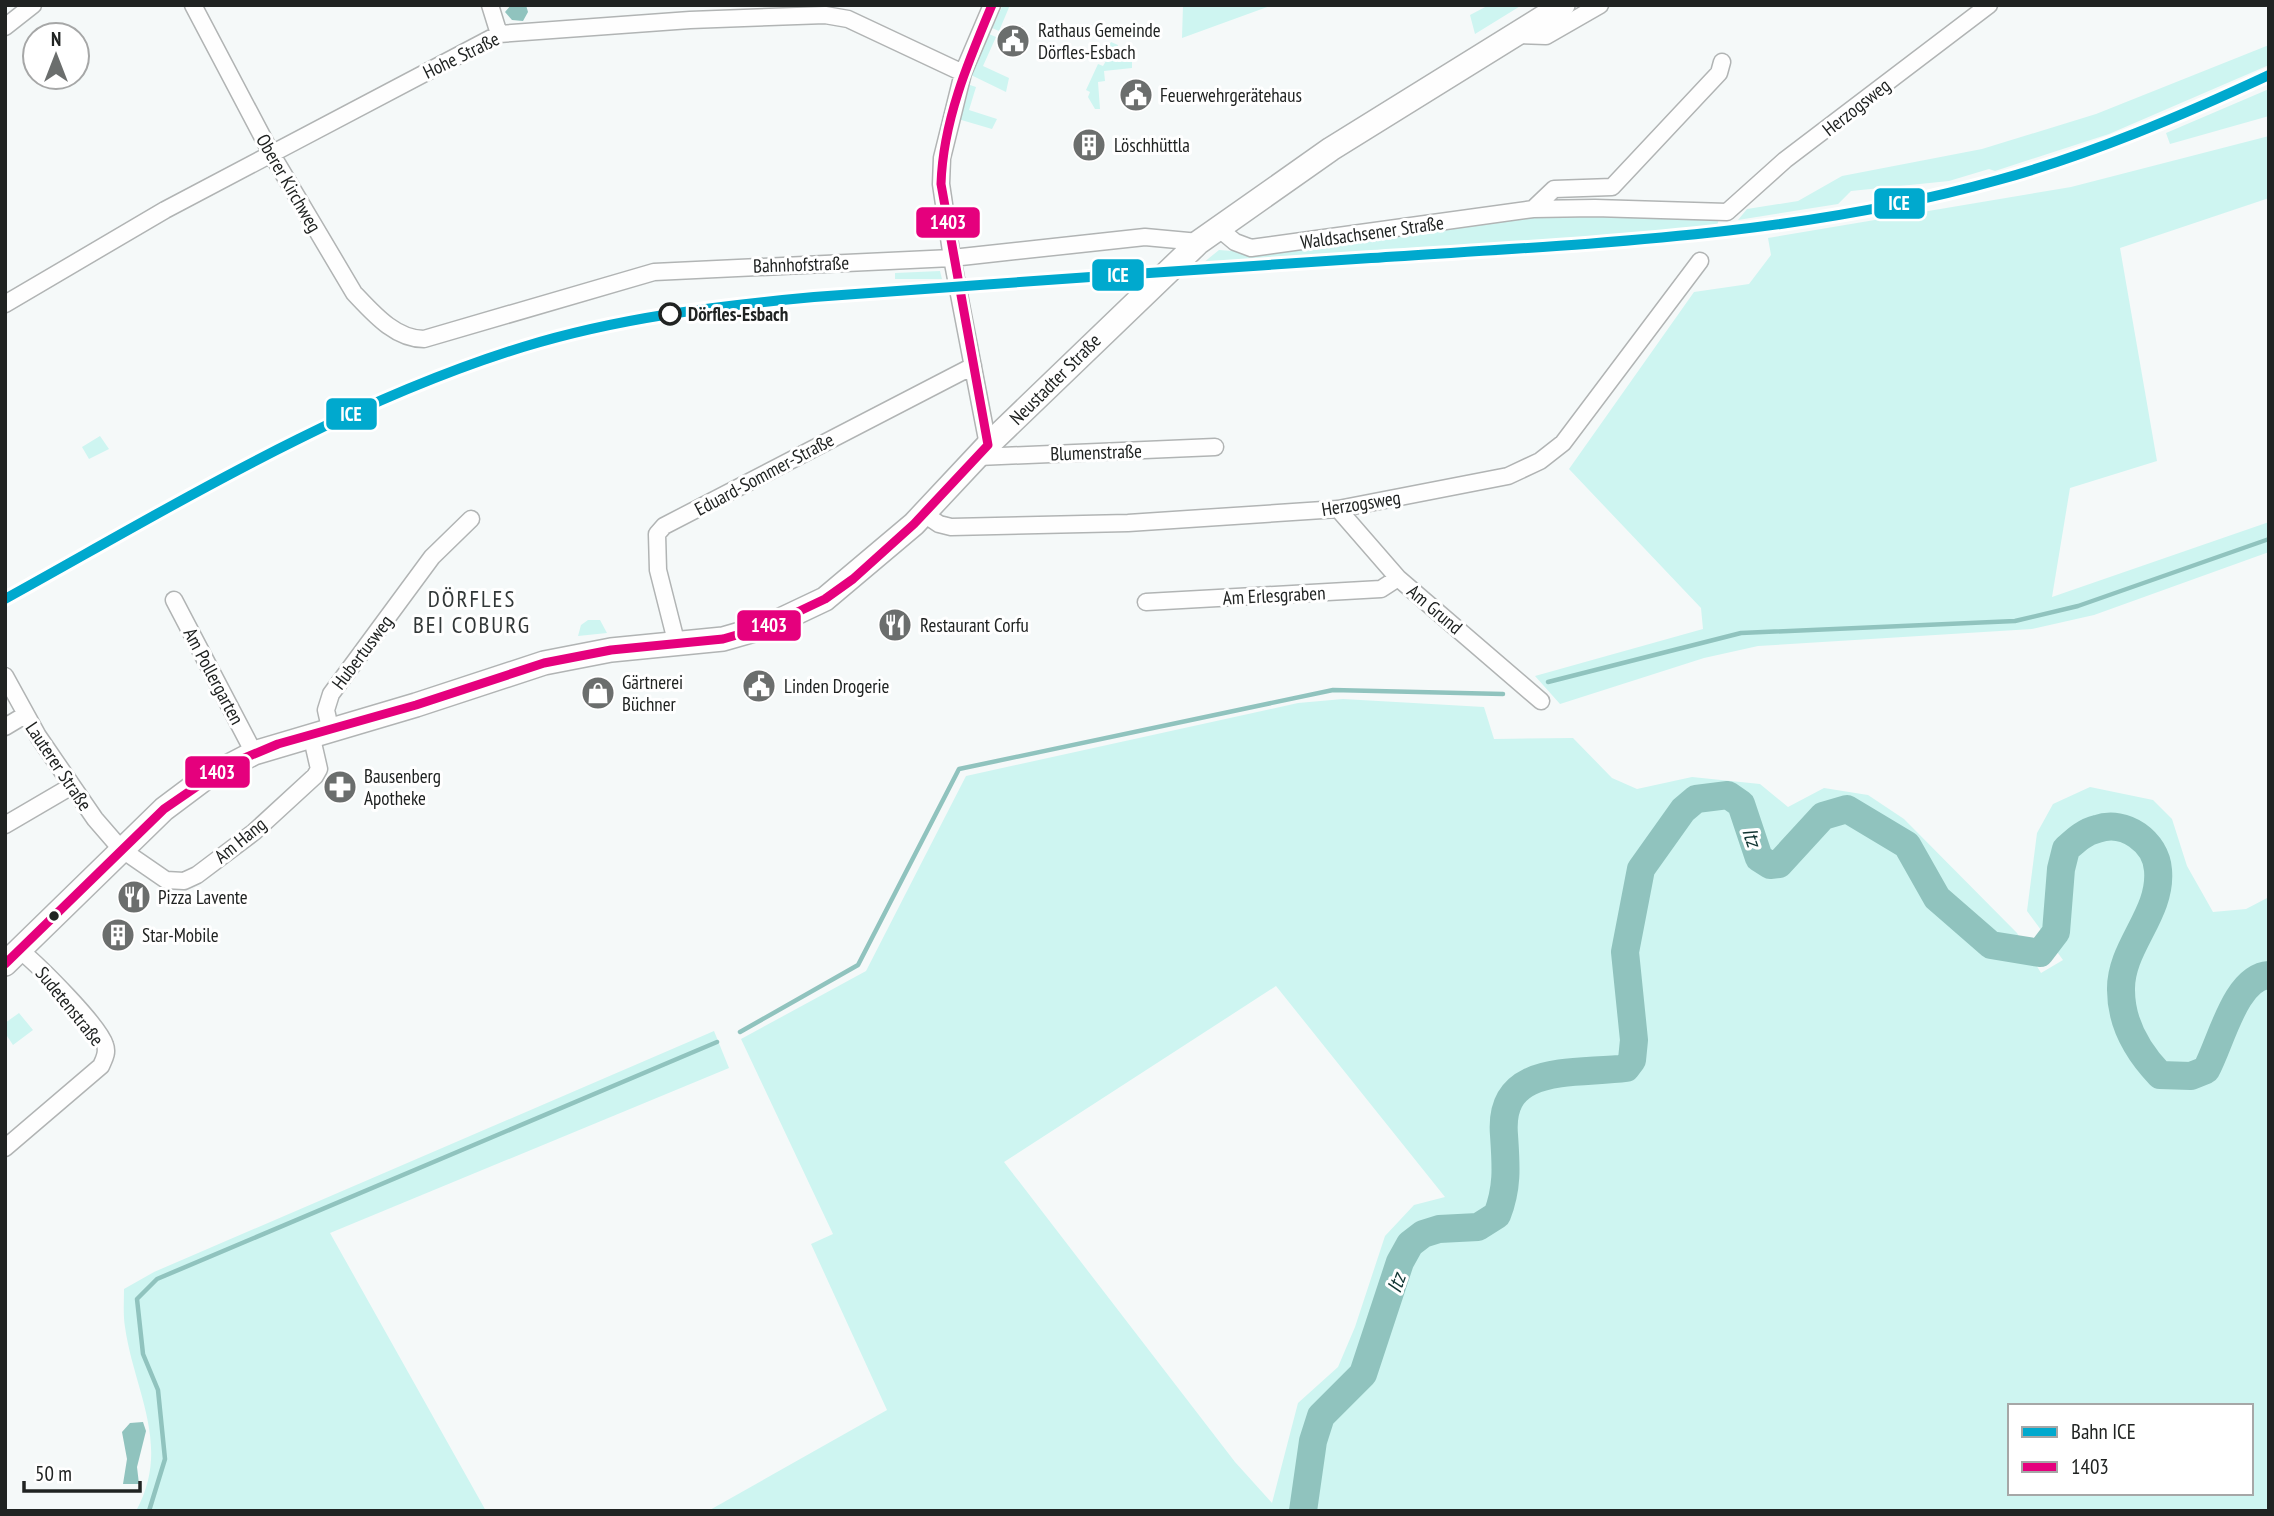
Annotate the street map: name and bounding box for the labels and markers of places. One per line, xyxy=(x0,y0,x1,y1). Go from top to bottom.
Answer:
place label: Rathaus Gemeinde Dörfles-Esbach xyxy=(1038,18,1161,64)
public building icon: Rathaus Gemeinde Dörfles-Esbach xyxy=(994,22,1032,60)
public building icon: Feuerwehrgerätehaus xyxy=(1117,76,1155,114)
place label: Feuerwehrgerätehaus xyxy=(1160,83,1302,107)
building icon: Löschhüttla xyxy=(1070,126,1108,164)
place label: Löschhüttla xyxy=(1114,133,1190,157)
place label: Dörfles-Esbach xyxy=(688,302,788,326)
marker: Dörfles-Esbach xyxy=(659,303,681,325)
restaurant icon: Restaurant Corfu xyxy=(876,606,914,644)
place label: Restaurant Corfu xyxy=(920,613,1029,637)
public building icon: Linden Drogerie xyxy=(740,667,778,705)
place label: Gärtnerei Büchner xyxy=(622,670,683,716)
shop icon: Gärtnerei Büchner xyxy=(579,674,617,712)
place label: Linden Drogerie xyxy=(784,674,890,698)
place label: Bausenberg Apotheke xyxy=(364,764,441,810)
pharmacy icon: Bausenberg Apotheke xyxy=(321,768,359,806)
restaurant icon: Pizza Lavente xyxy=(115,878,153,916)
place label: Pizza Lavente xyxy=(158,885,248,909)
unlabelled marker xyxy=(47,909,61,923)
building icon: Star-Mobile xyxy=(99,916,137,954)
place label: Star-Mobile xyxy=(142,923,219,947)

